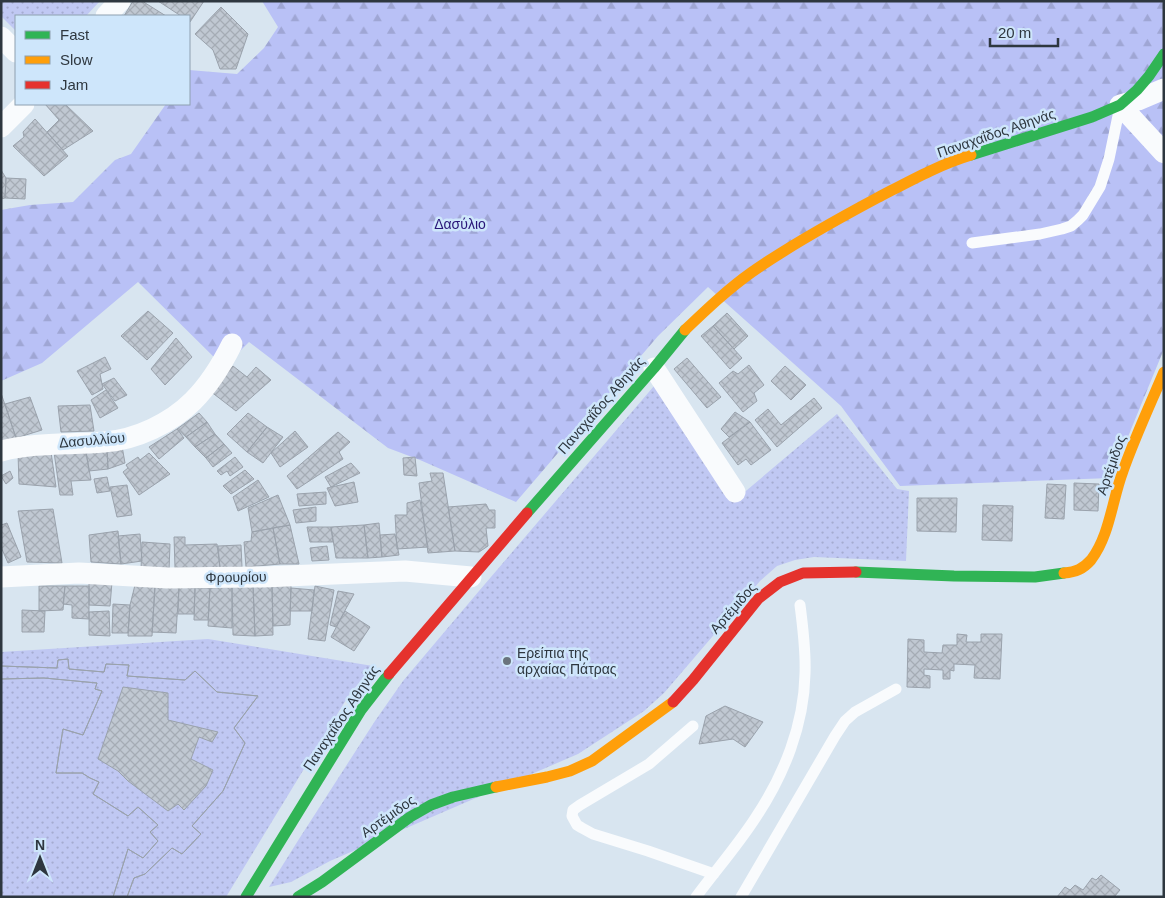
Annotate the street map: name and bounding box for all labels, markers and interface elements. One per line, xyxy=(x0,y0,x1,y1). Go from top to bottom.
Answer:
legend xyxy=(15,15,190,105)
scale bar xyxy=(990,15,1058,47)
text: 20 m xyxy=(998,24,1031,41)
text: Fast xyxy=(60,26,90,43)
text: Slow xyxy=(60,51,93,68)
text: Jam xyxy=(60,76,88,93)
street label: Παναχαΐδος Αθηνάς xyxy=(935,105,1057,161)
park label: Δασύλιο xyxy=(434,216,486,232)
street label: Παναχαΐδος Αθηνάς xyxy=(554,353,648,457)
street label: Δασυλλίου xyxy=(58,429,126,451)
street label: Αρτέμιδος xyxy=(1093,433,1129,497)
street label: Φρουρίου xyxy=(205,568,267,586)
street label: Αρτέμιδος xyxy=(706,579,760,637)
place label: Ερείπια της αρχαίας Πάτρας xyxy=(517,645,617,677)
marker: Ερείπια της αρχαίας Πάτρας xyxy=(501,655,513,667)
street label: Παναχαΐδος Αθηνάς xyxy=(300,662,382,774)
street label: Αρτέμιδος xyxy=(358,791,418,840)
north arrow xyxy=(15,833,65,883)
text: N xyxy=(35,837,45,853)

